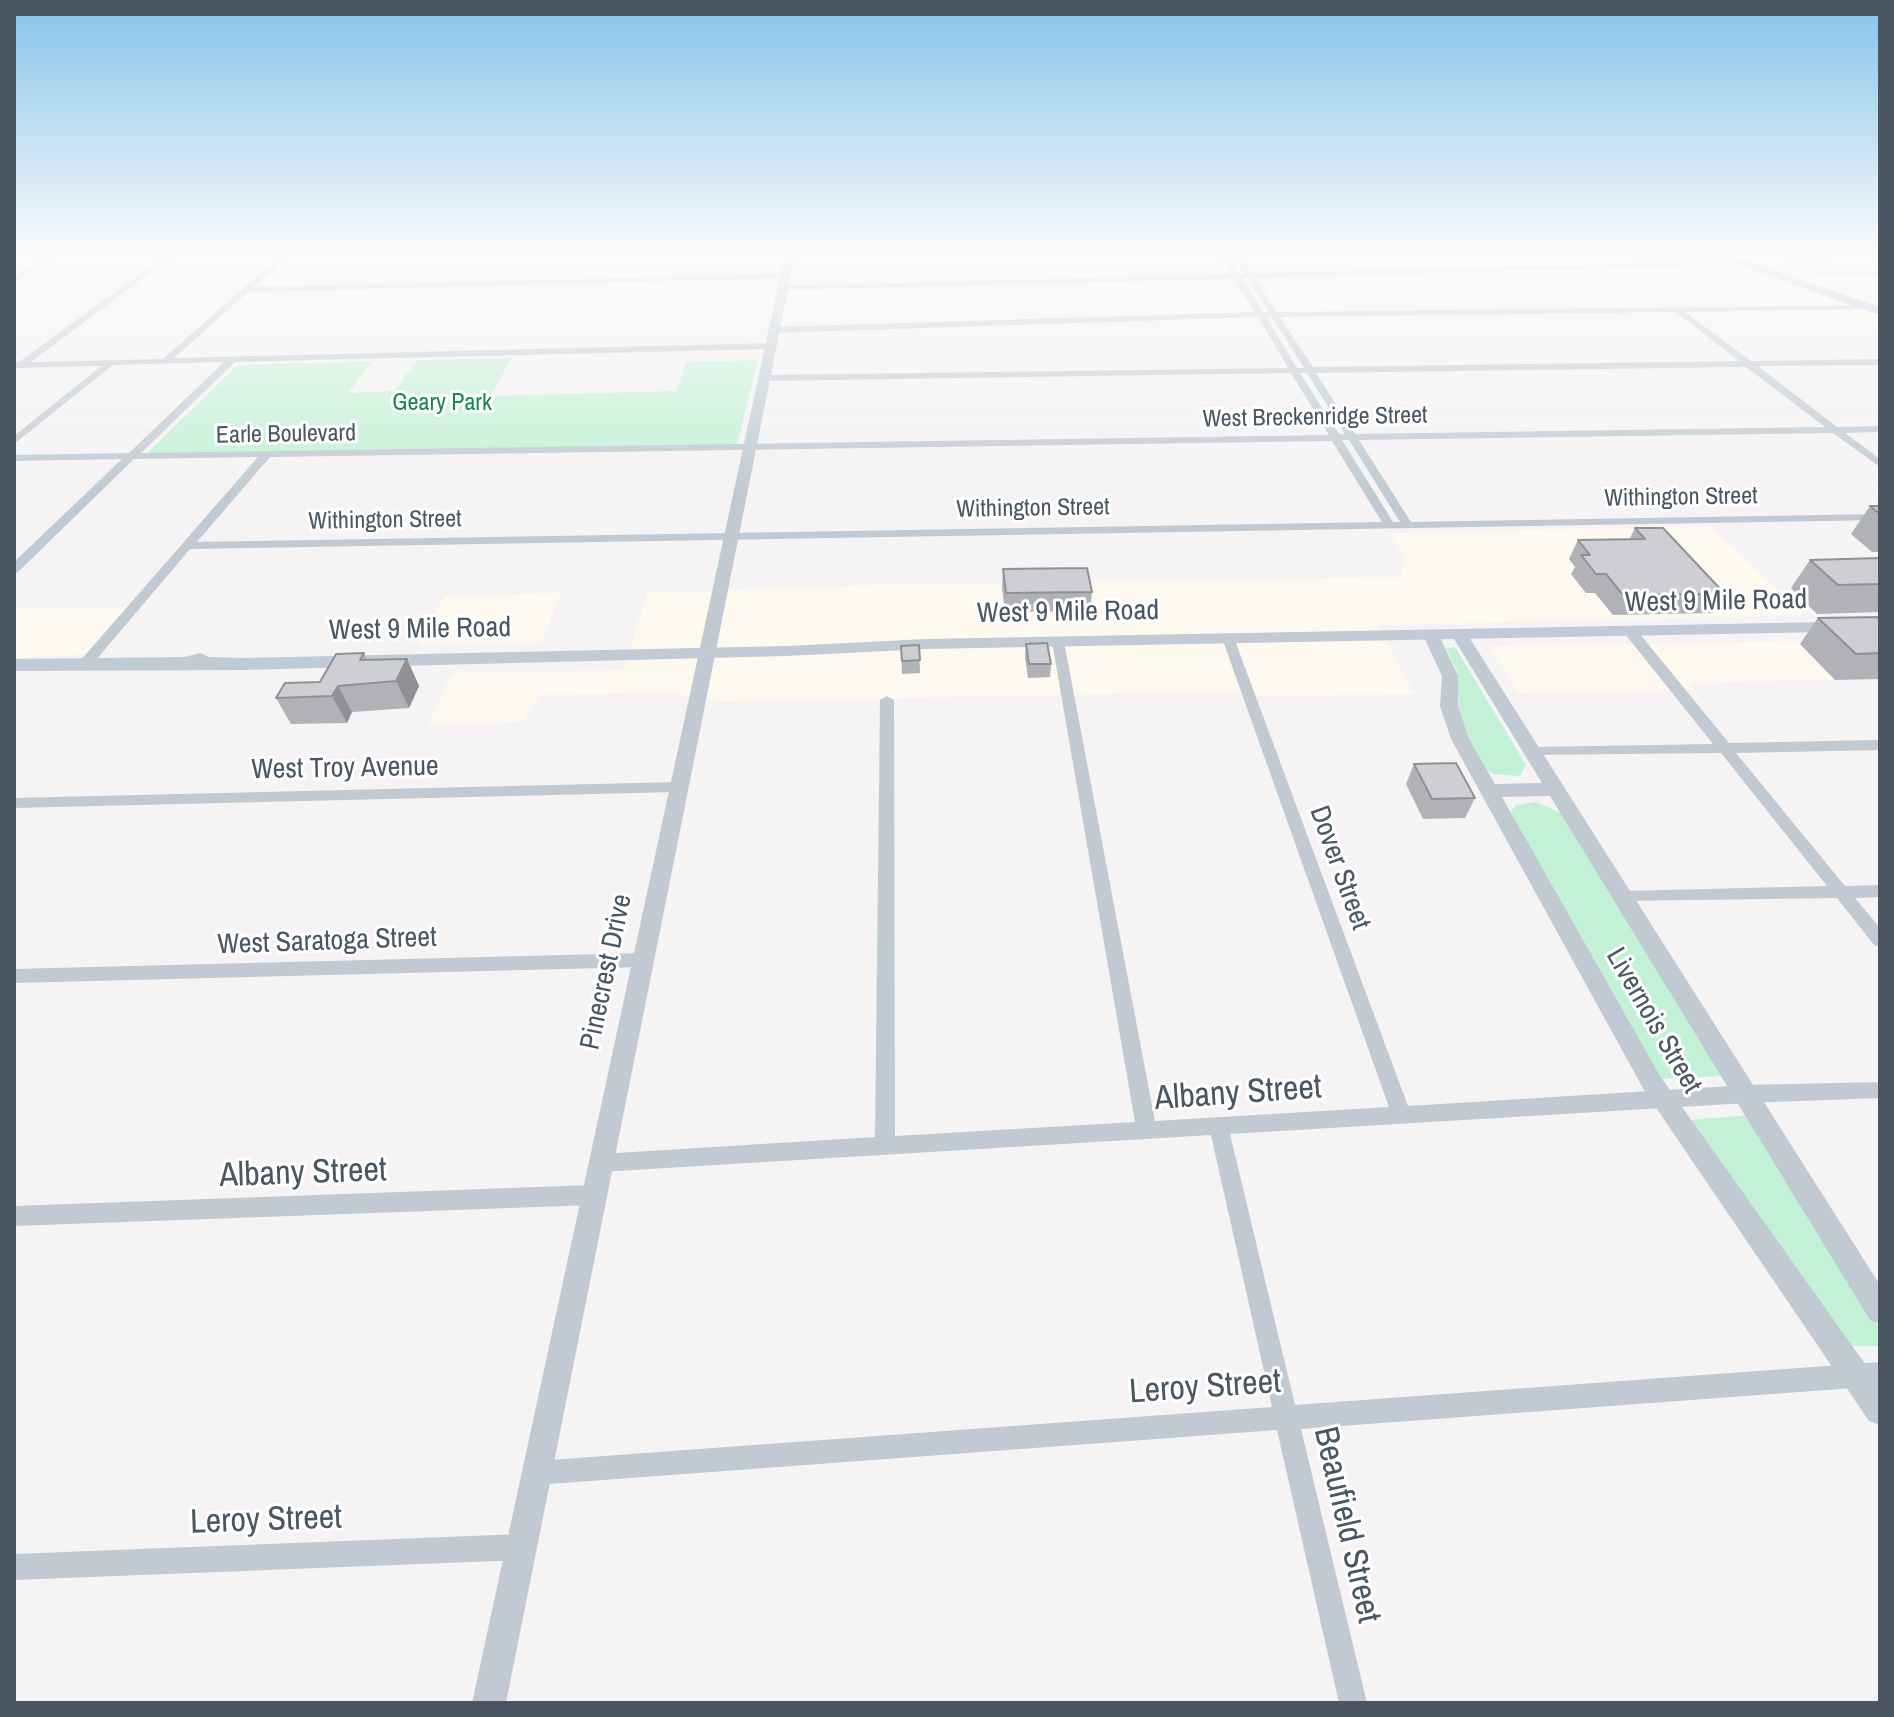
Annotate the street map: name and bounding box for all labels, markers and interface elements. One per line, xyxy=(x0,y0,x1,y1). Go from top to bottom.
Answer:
park label: Geary Park xyxy=(392,390,492,418)
street label: West Breckenridge Street xyxy=(1202,402,1428,434)
street label: Earle Boulevard xyxy=(216,419,356,451)
street label: Withington Street xyxy=(1604,482,1758,514)
street label: Withington Street xyxy=(956,493,1110,525)
street label: Withington Street xyxy=(308,505,462,537)
street label: West 9 Mile Road xyxy=(1625,584,1807,620)
street label: West 9 Mile Road xyxy=(977,595,1159,631)
street label: West 9 Mile Road xyxy=(329,612,511,648)
street label: West Troy Avenue xyxy=(251,751,439,787)
street label: Dover Street xyxy=(1301,802,1377,934)
street label: Pinecrest Drive xyxy=(574,891,640,1053)
street label: West Saratoga Street xyxy=(217,921,437,963)
street label: Livernois Street xyxy=(1598,942,1708,1100)
street label: Albany Street xyxy=(1153,1068,1323,1120)
street label: Albany Street xyxy=(219,1151,387,1197)
street label: Leroy Street xyxy=(1128,1362,1282,1414)
street label: Beaufield Street xyxy=(1304,1423,1388,1627)
street label: Leroy Street xyxy=(189,1498,343,1544)

